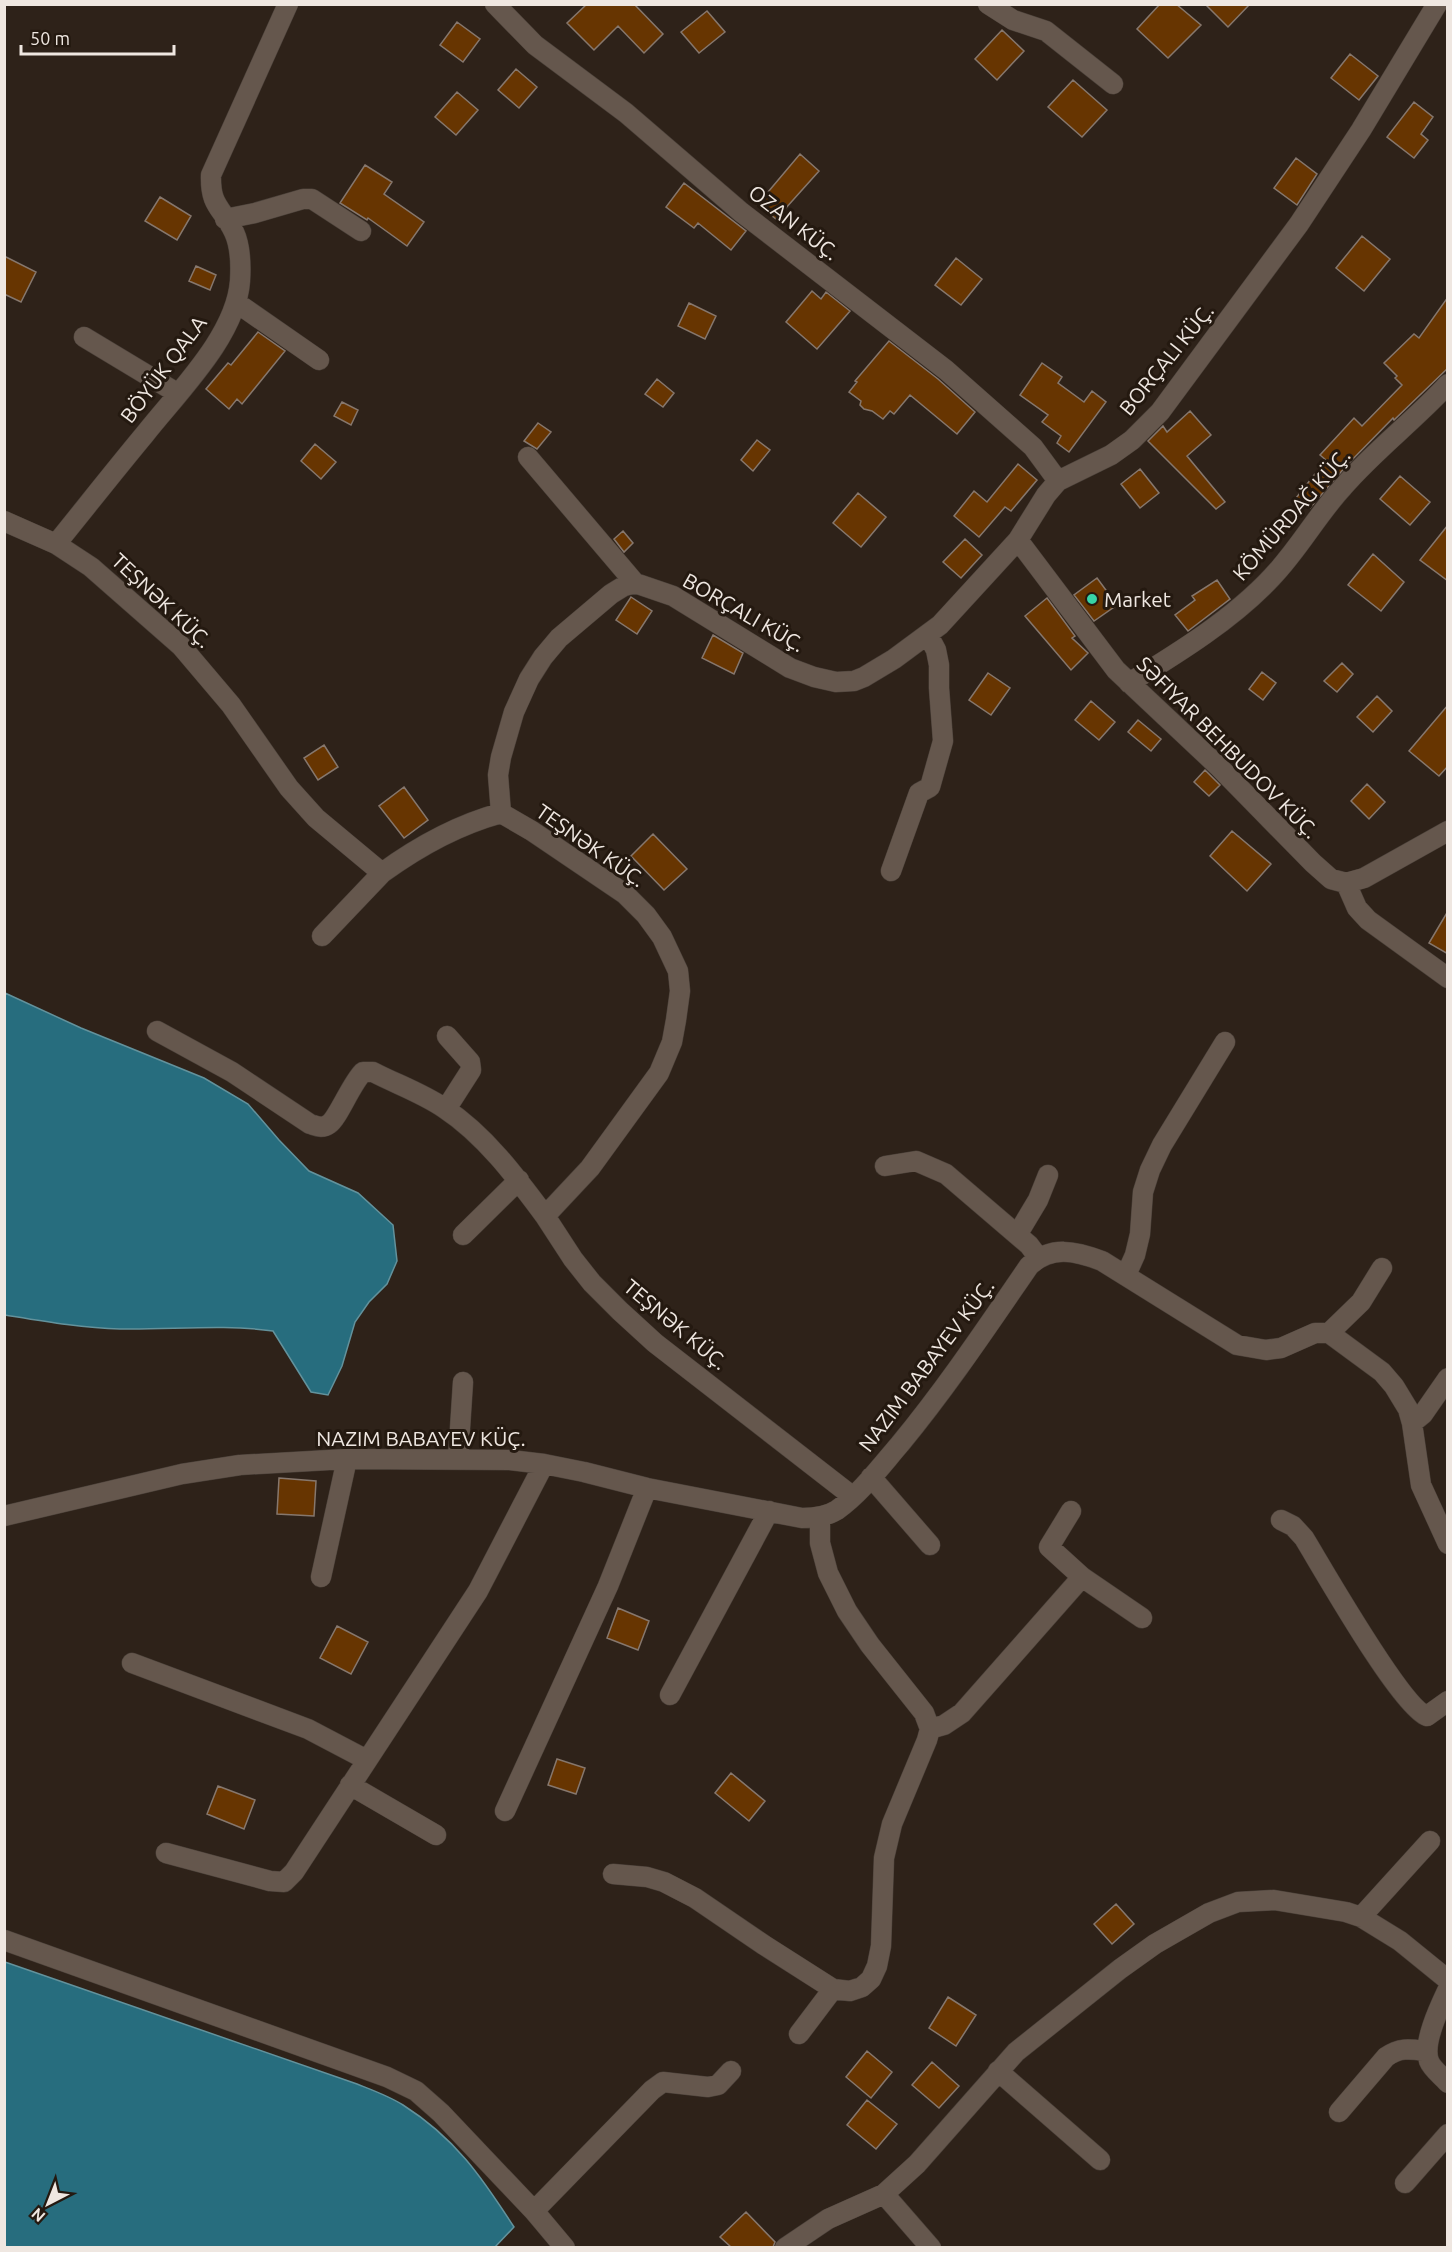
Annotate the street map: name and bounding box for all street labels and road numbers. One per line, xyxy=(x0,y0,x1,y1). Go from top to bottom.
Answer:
street label: OZAN KÜÇ. xyxy=(744,179,844,265)
street label: BORÇALI KÜÇ. xyxy=(1114,299,1218,419)
street label: BÖYÜK QALA xyxy=(115,311,211,427)
street label: KÖMÜRDAĞ KÜÇ. xyxy=(1227,443,1355,585)
street label: TEŞNƏK KÜÇ. xyxy=(107,548,217,652)
street label: BORÇALI KÜÇ. xyxy=(679,568,809,656)
street label: SƏFIYAR BEHBUDOV KÜÇ. xyxy=(1132,651,1324,843)
street label: TEŞNƏK KÜÇ. xyxy=(532,799,650,891)
street label: TEŞNƏK KÜÇ. xyxy=(620,1274,732,1374)
street label: NAZIM BABAYEV KÜÇ. xyxy=(853,1274,999,1456)
street label: NAZIM BABAYEV KÜÇ. xyxy=(316,1426,526,1450)

